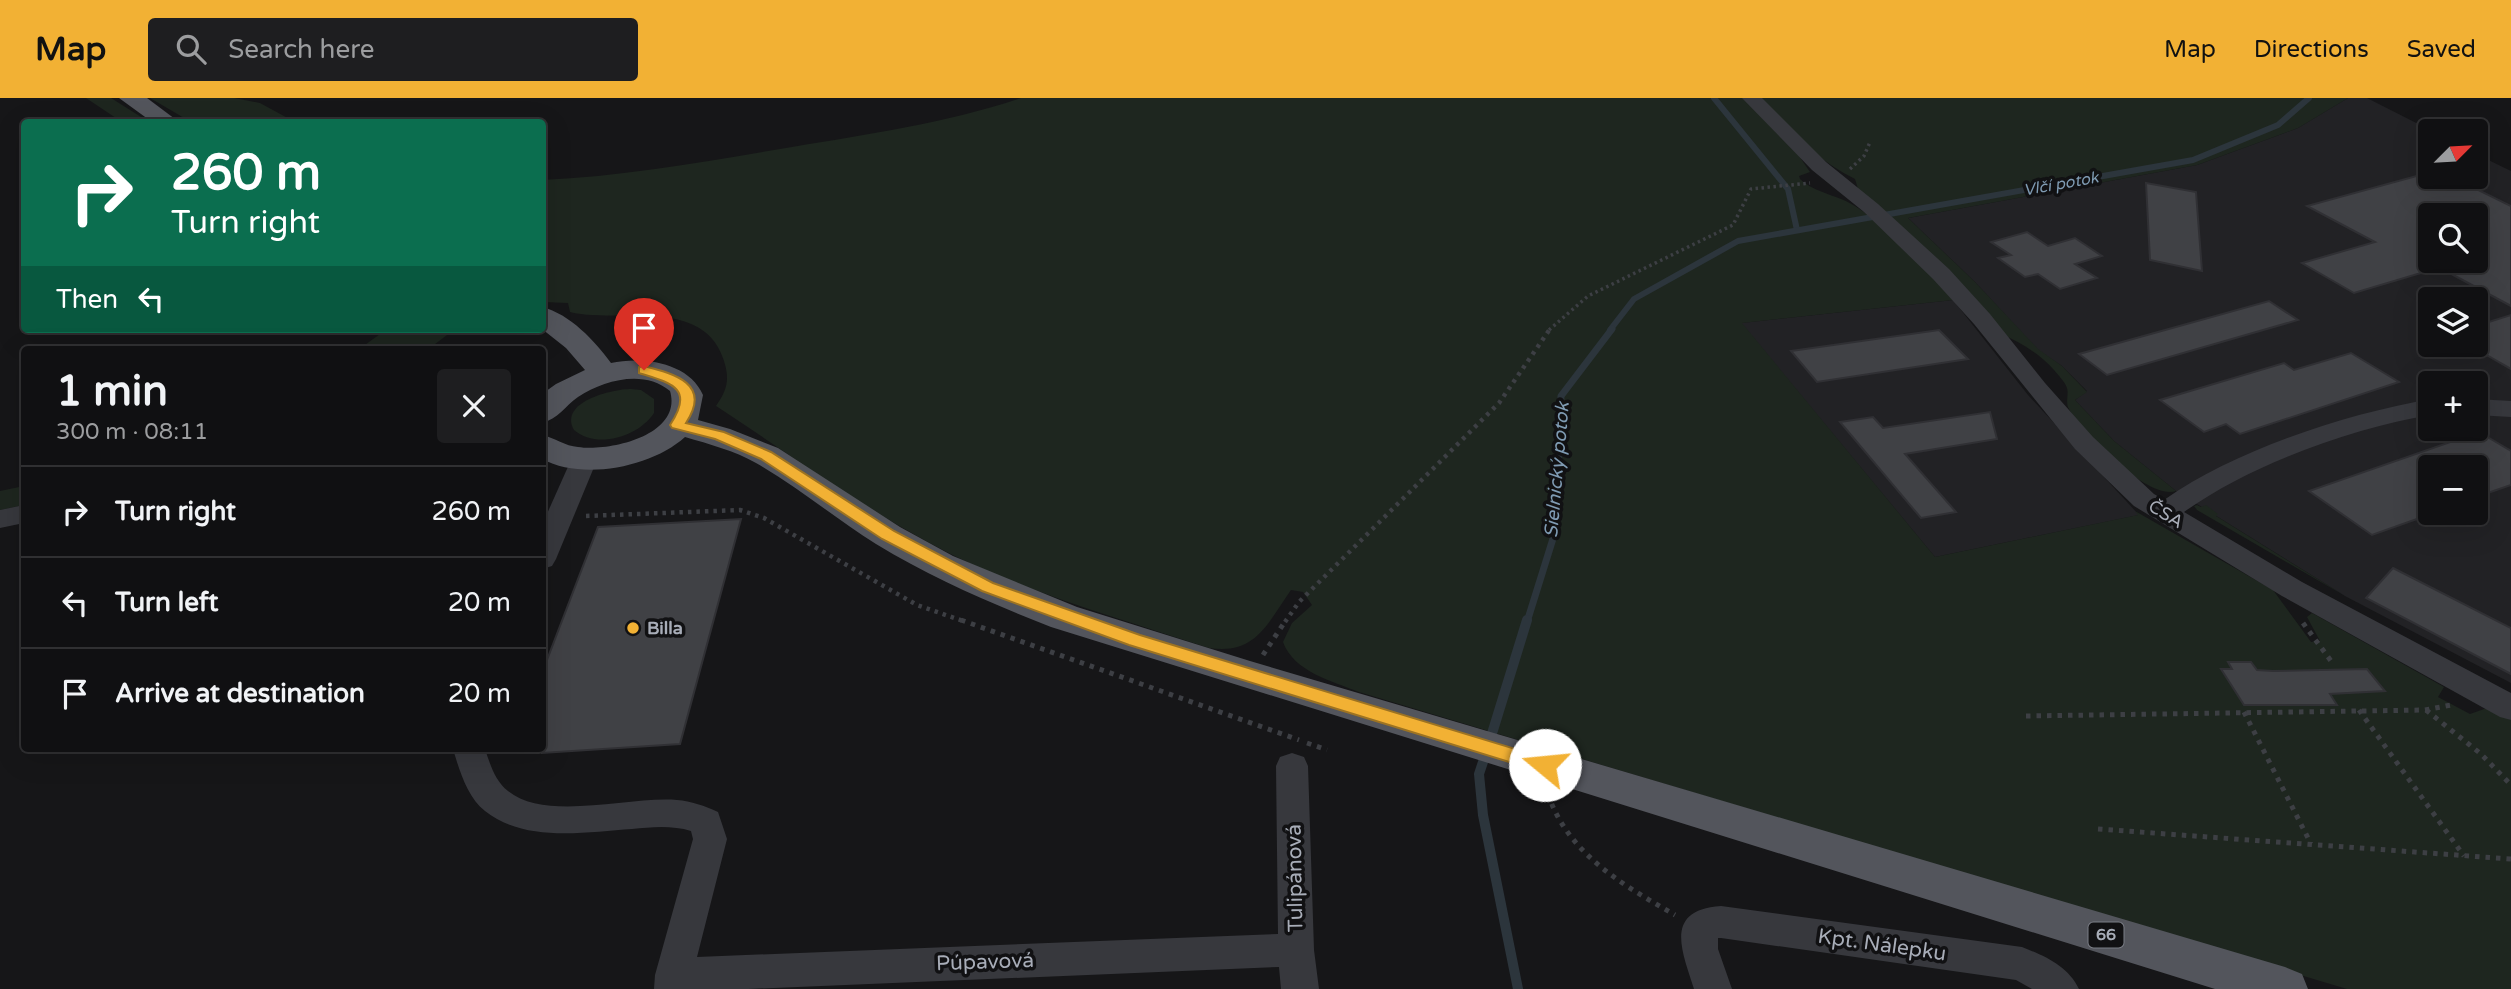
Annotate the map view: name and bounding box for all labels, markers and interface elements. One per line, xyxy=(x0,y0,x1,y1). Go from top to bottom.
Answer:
search box xyxy=(148,18,638,81)
text: Map xyxy=(35,30,106,69)
icon: search xyxy=(172,30,210,68)
text: Search here xyxy=(228,34,374,65)
text: Map xyxy=(2164,35,2216,64)
text: Directions xyxy=(2254,35,2369,64)
text: Saved xyxy=(2407,35,2476,64)
north arrow xyxy=(2418,119,2488,189)
map controls xyxy=(2418,119,2488,525)
text: 260 m xyxy=(171,144,321,203)
icon: right xyxy=(56,147,147,238)
water label: Vlčí potok xyxy=(2022,167,2101,200)
button: search xyxy=(2418,203,2488,273)
text: Turn right xyxy=(171,204,320,242)
icon: left xyxy=(132,280,170,318)
text: Then xyxy=(56,284,118,315)
button: layers xyxy=(2418,287,2488,357)
pin xyxy=(614,298,674,370)
icon: arrive xyxy=(625,309,663,347)
text: 1 min xyxy=(56,366,168,417)
button: close xyxy=(437,369,511,443)
button: + xyxy=(2418,371,2488,441)
water label: Sielnický potok xyxy=(1540,400,1574,539)
text: 300 m · 08:11 xyxy=(56,418,208,446)
button: − xyxy=(2418,455,2488,525)
icon: right xyxy=(56,493,94,531)
street label: ČSA xyxy=(2144,495,2188,533)
text: Turn right xyxy=(115,496,236,527)
text: 260 m xyxy=(431,496,511,527)
icon: left xyxy=(56,584,94,622)
text: Turn left xyxy=(115,587,218,618)
text: 20 m xyxy=(448,587,511,618)
place label: Billa xyxy=(647,617,683,639)
marker: Billa xyxy=(625,620,641,636)
icon: arrive xyxy=(56,675,94,713)
text: Arrive at destination xyxy=(115,678,365,709)
text: 20 m xyxy=(448,678,511,709)
position arrow xyxy=(1508,728,1582,802)
street label: Tulipánová xyxy=(1282,824,1308,932)
road number: 66 xyxy=(2088,922,2124,948)
street label: Kpt. Nálepku xyxy=(1816,924,1948,966)
street label: Púpavová xyxy=(936,948,1034,976)

